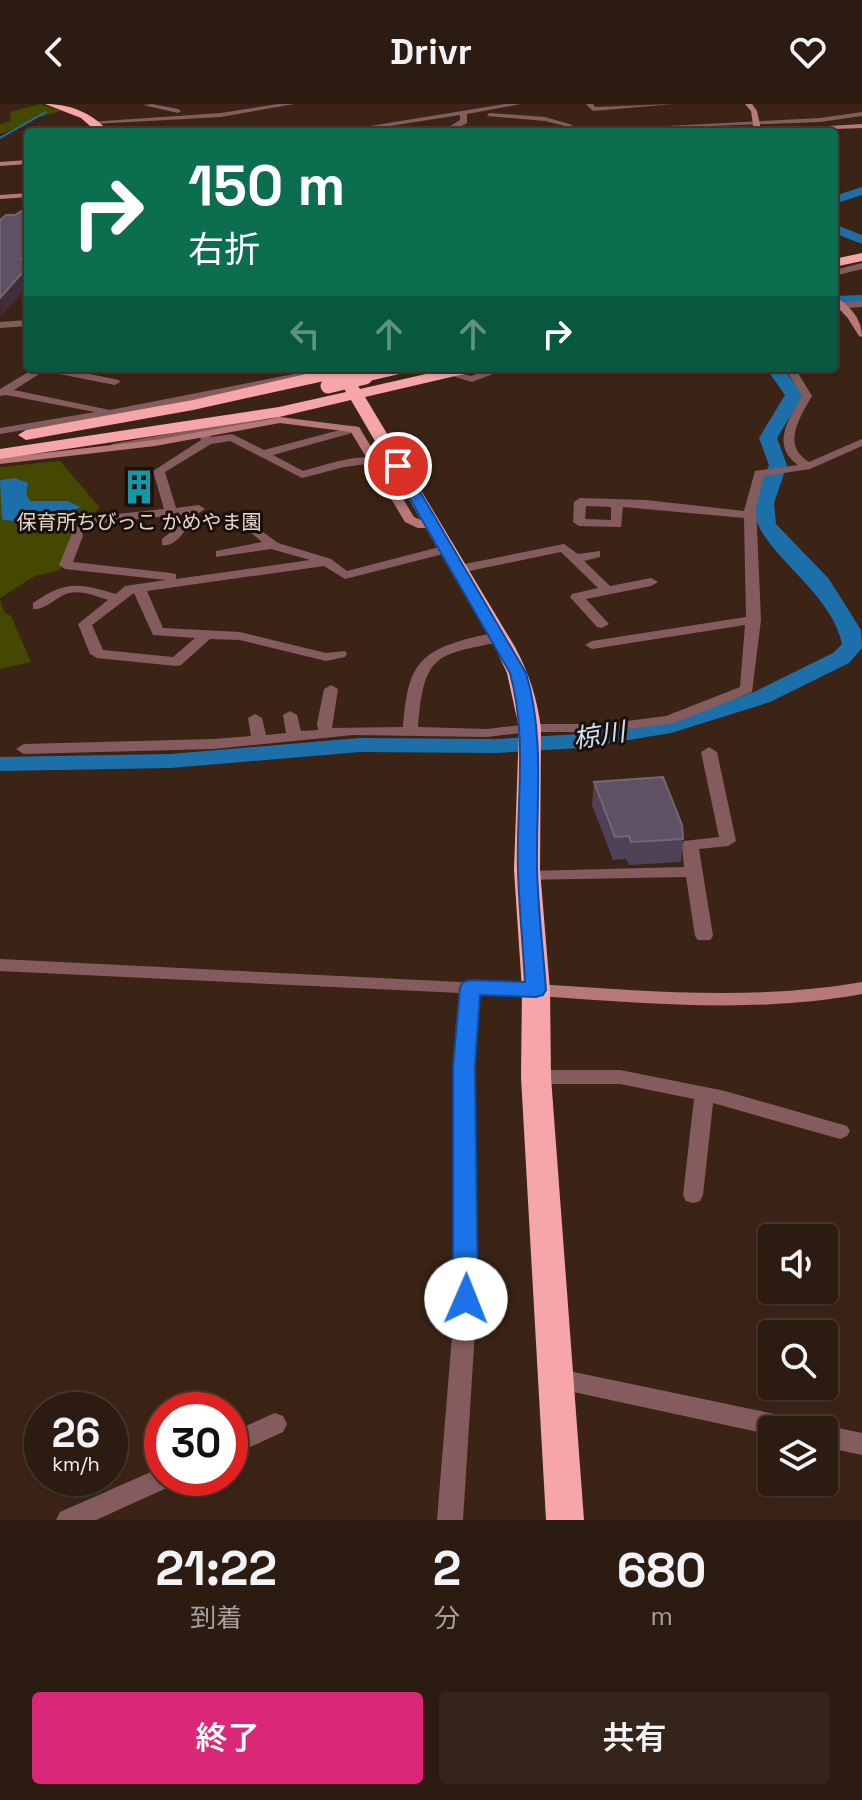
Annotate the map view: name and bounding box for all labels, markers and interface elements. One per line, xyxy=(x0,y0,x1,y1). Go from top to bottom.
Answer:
text: Drivr xyxy=(390,29,472,75)
icon: back xyxy=(32,30,76,74)
icon: heart xyxy=(786,30,830,74)
text: 150 m xyxy=(188,150,345,221)
icon: right xyxy=(56,160,160,264)
text: 右折 xyxy=(188,227,260,273)
icon: left xyxy=(283,312,327,356)
icon: ahead xyxy=(367,312,411,356)
icon: ahead xyxy=(451,312,495,356)
icon: right xyxy=(535,312,579,356)
pin xyxy=(364,432,432,500)
icon: arrive xyxy=(376,444,420,488)
building icon: 保育所ちびっこ かめやま園 xyxy=(120,468,158,506)
place label: 保育所ちびっこ かめやま園 xyxy=(16,509,262,535)
water label: 椋川 xyxy=(571,714,630,756)
map controls xyxy=(758,1224,838,1496)
button: sound xyxy=(758,1224,838,1304)
position arrow xyxy=(424,1257,508,1341)
button: search xyxy=(758,1320,838,1400)
speed limit sign: 30 xyxy=(144,1392,248,1496)
text: 26 xyxy=(52,1408,100,1459)
button: layers xyxy=(758,1416,838,1496)
text: km/h xyxy=(52,1451,100,1477)
text: 21:22 xyxy=(156,1538,277,1599)
text: 2 xyxy=(433,1538,461,1599)
text: 680 xyxy=(617,1540,706,1601)
text: m xyxy=(650,1599,673,1633)
text: 到着 xyxy=(190,1601,242,1635)
text: 分 xyxy=(434,1601,460,1635)
button: 終了 xyxy=(32,1692,423,1784)
button: 共有 xyxy=(439,1692,830,1784)

